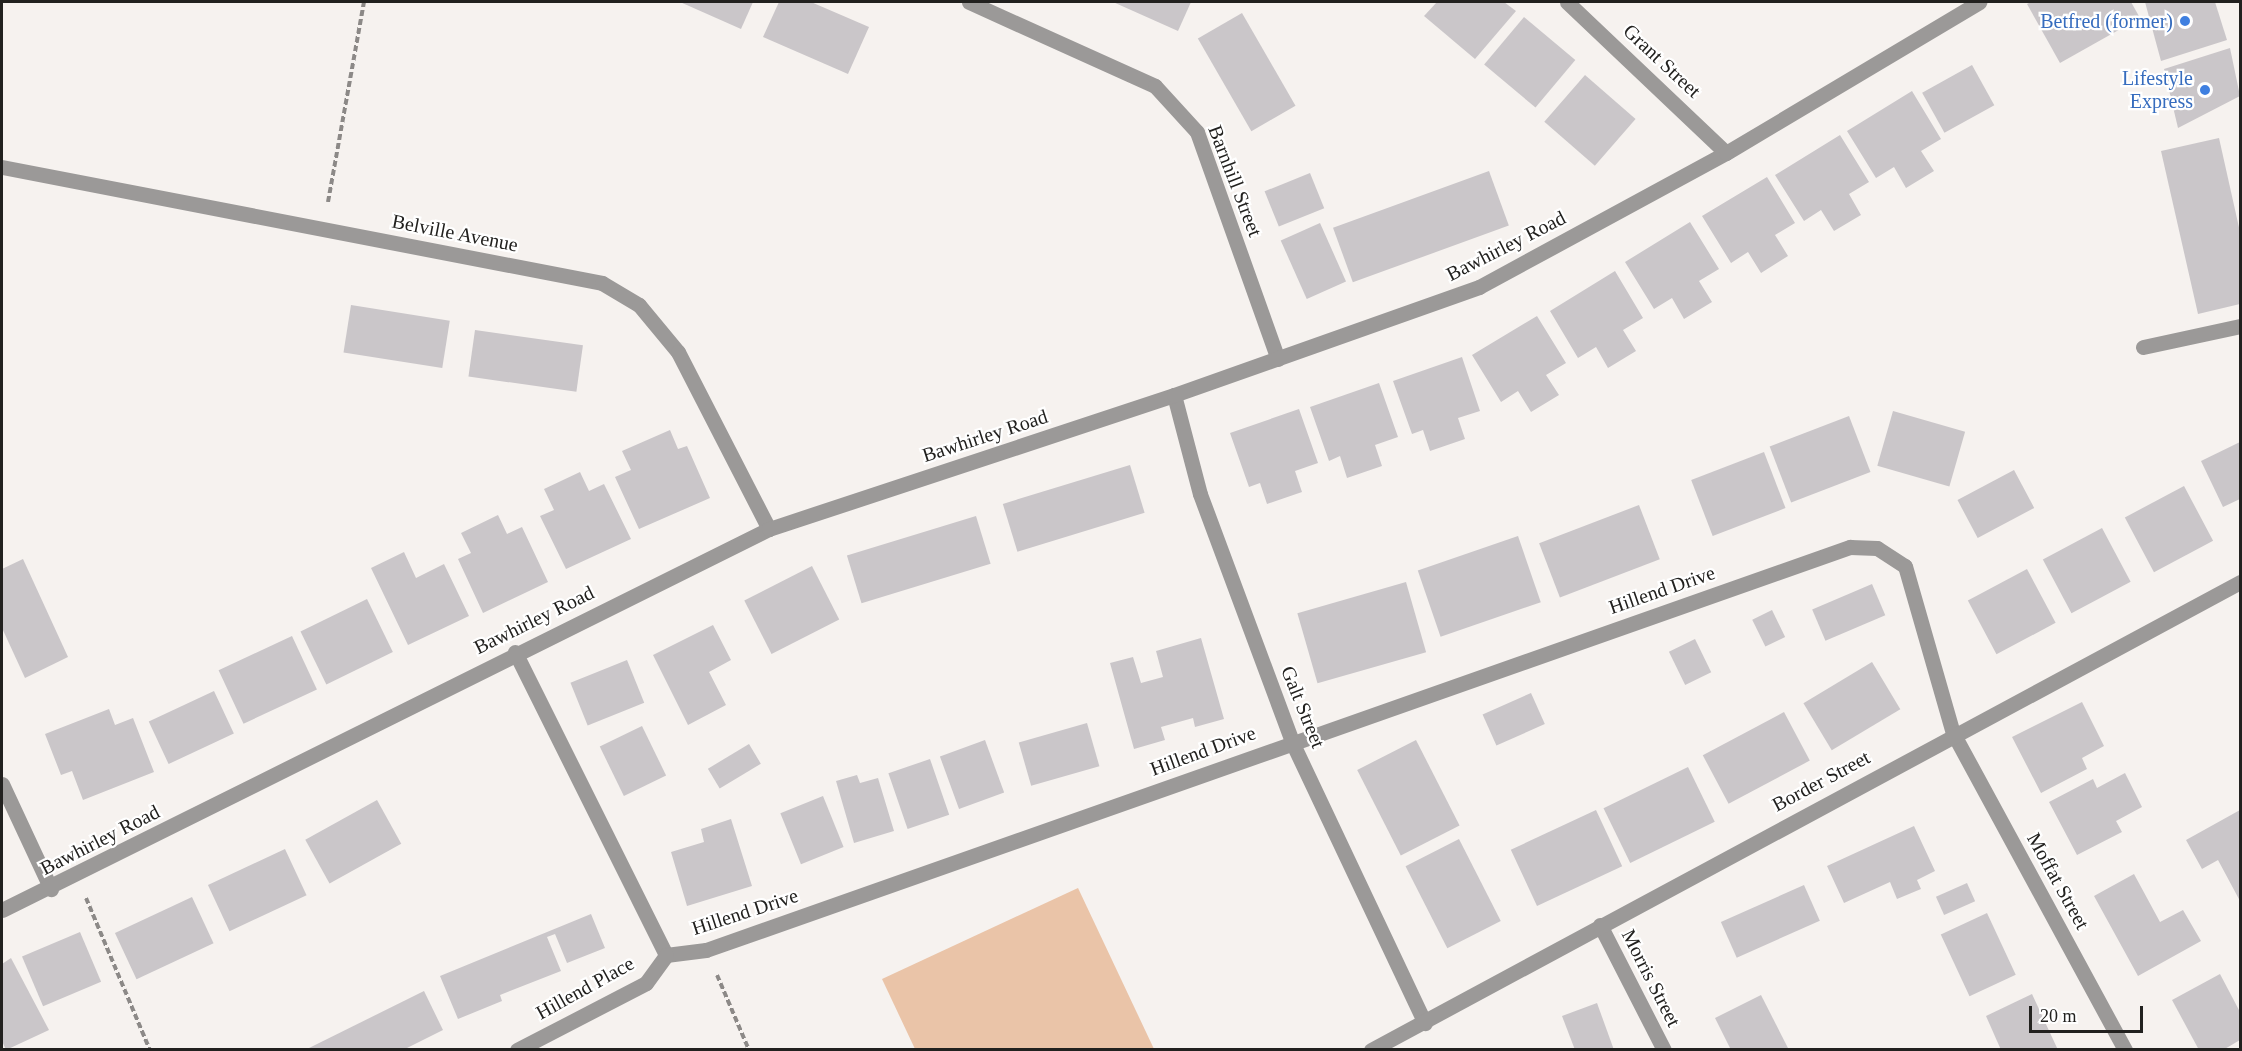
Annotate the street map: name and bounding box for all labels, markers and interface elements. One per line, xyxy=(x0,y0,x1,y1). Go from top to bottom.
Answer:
place label: Betfred (former) xyxy=(2040,9,2173,33)
marker: Betfred (former) xyxy=(2178,14,2192,28)
street label: Grant Street xyxy=(1618,19,1706,103)
place label: Lifestyle Express xyxy=(2122,66,2193,113)
marker: Lifestyle Express xyxy=(2198,83,2212,97)
street label: Barnhill Street xyxy=(1203,122,1267,240)
street label: Bawhirley Road xyxy=(1442,206,1570,286)
street label: Belville Avenue xyxy=(389,209,521,257)
street label: Bawhirley Road xyxy=(919,404,1051,468)
street label: Hillend Drive xyxy=(1606,561,1718,619)
street label: Bawhirley Road xyxy=(470,581,598,659)
street label: Galt Street xyxy=(1276,663,1330,751)
street label: Hillend Drive xyxy=(1147,721,1259,781)
street label: Border Street xyxy=(1768,745,1874,817)
street label: Bawhirley Road xyxy=(36,800,164,880)
street label: Moffat Street xyxy=(2022,828,2094,934)
street label: Hillend Drive xyxy=(689,884,801,940)
street label: Morris Street xyxy=(1616,925,1686,1031)
street label: Hillend Place xyxy=(532,951,638,1025)
scale bar xyxy=(2032,994,2146,1032)
text: 20 m xyxy=(2040,1006,2077,1026)

